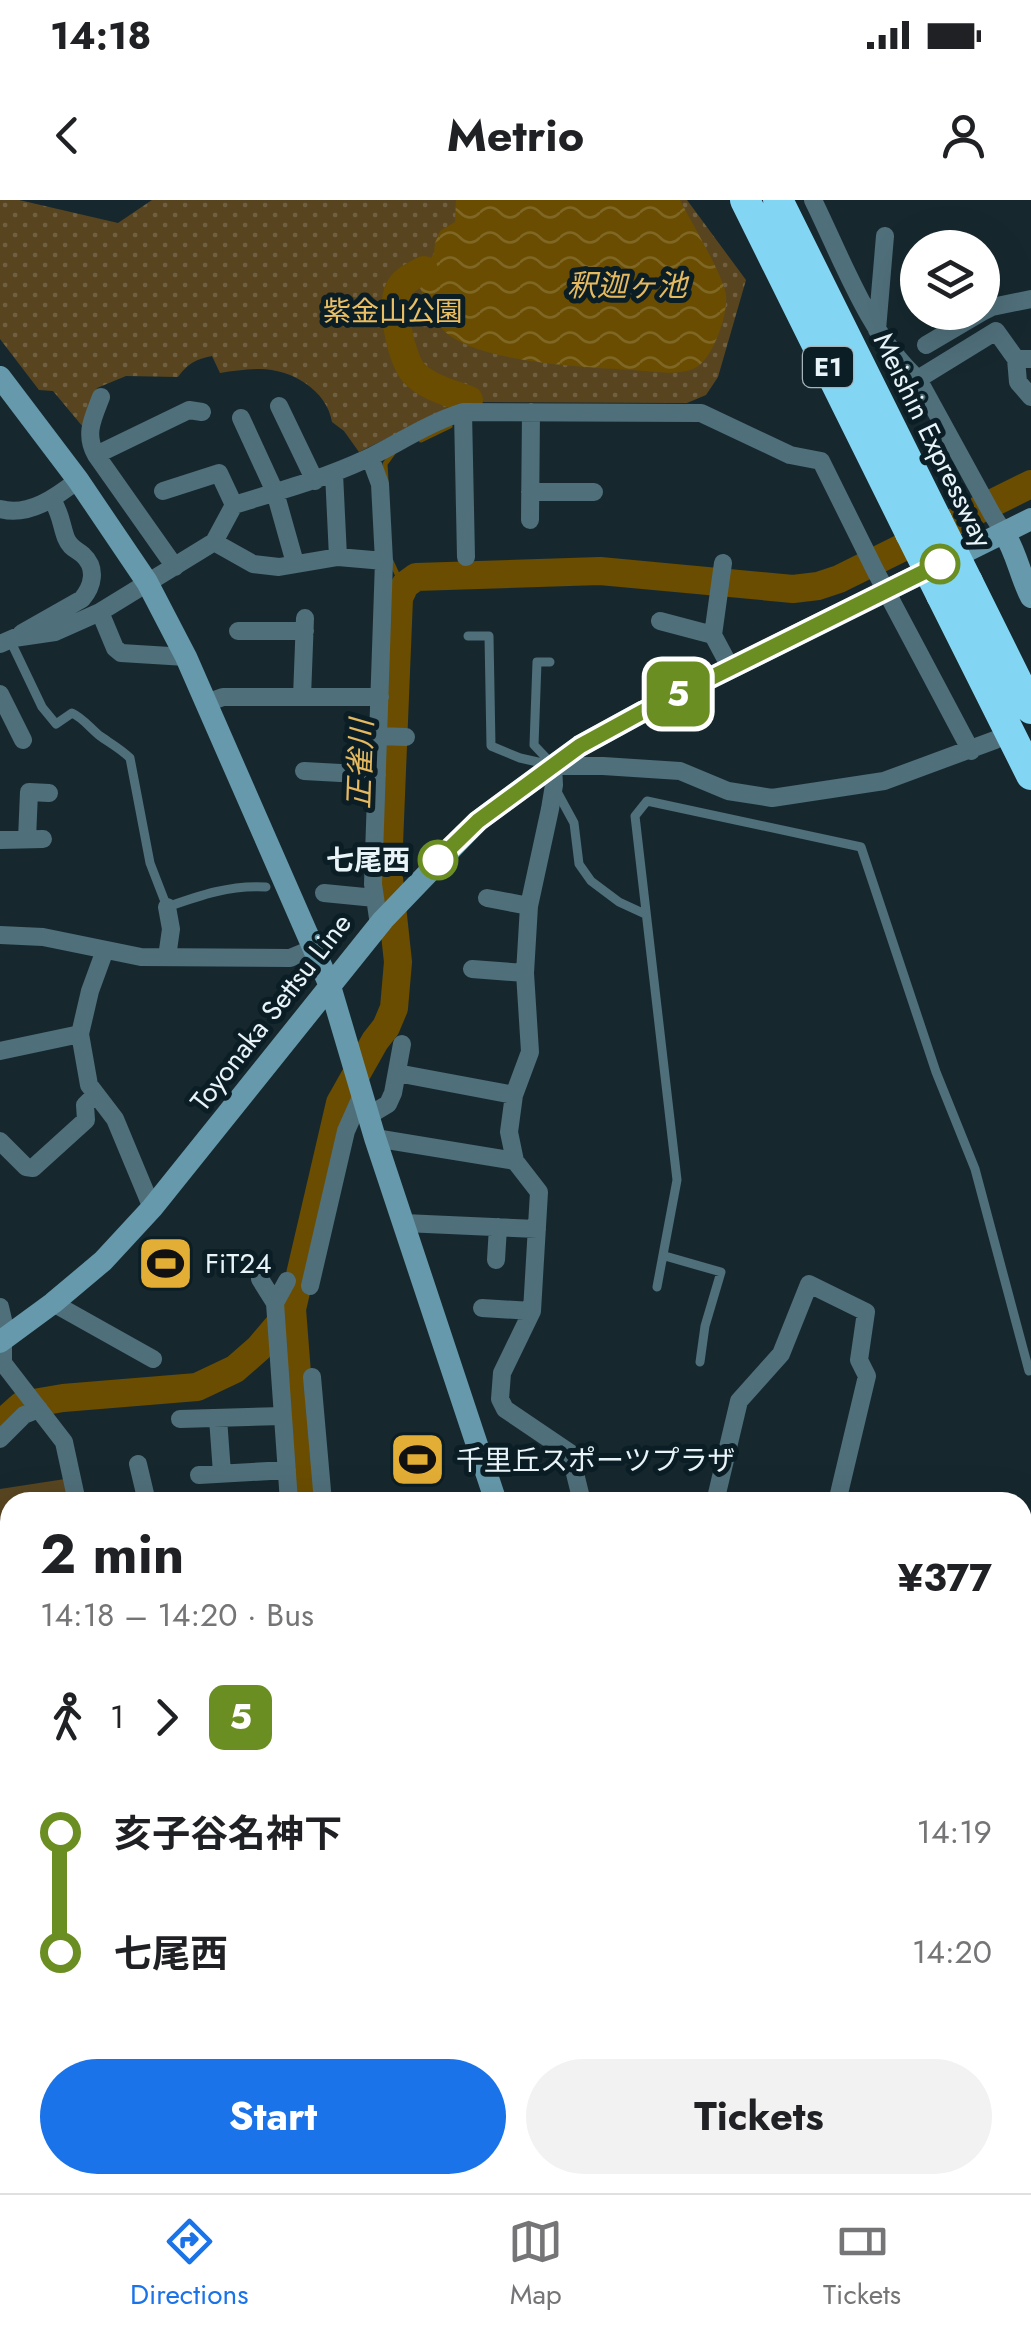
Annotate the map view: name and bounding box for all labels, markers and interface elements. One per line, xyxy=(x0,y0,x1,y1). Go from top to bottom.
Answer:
text: 14:18 xyxy=(50,8,151,63)
text: Metrio xyxy=(447,103,584,168)
icon: back xyxy=(40,108,95,163)
icon: person xyxy=(936,108,991,163)
map controls xyxy=(900,230,1000,330)
button: layers xyxy=(900,230,1000,330)
water label: 釈迦ヶ池 xyxy=(567,264,690,307)
park label: 紫金山公園 xyxy=(323,291,463,332)
street label: Meishin Expressway xyxy=(863,326,1003,555)
road number: E1 xyxy=(803,347,853,387)
unlabelled marker xyxy=(921,545,959,583)
line badge: 5 xyxy=(646,662,710,726)
text: 5 xyxy=(667,669,689,719)
water label: 正雀川 xyxy=(337,715,383,810)
place label: 七尾西 xyxy=(326,840,410,881)
marker: 七尾西 xyxy=(419,841,457,879)
street label: Toyonaka Settsu Line xyxy=(181,904,361,1120)
sports icon: FiT24 xyxy=(136,1233,196,1293)
place label: FiT24 xyxy=(205,1243,272,1284)
sports icon: 千里丘スポーツプラザ xyxy=(387,1430,447,1490)
place label: 千里丘スポーツプラザ xyxy=(456,1440,735,1481)
text: 2 min xyxy=(40,1514,185,1594)
text: ¥377 xyxy=(898,1550,992,1605)
text: 14:18 – 14:20 · Bus xyxy=(40,1592,314,1638)
icon: walk xyxy=(40,1690,95,1745)
icon: forward xyxy=(139,1690,194,1745)
text: 5 xyxy=(229,1692,252,1742)
text: 1 xyxy=(110,1694,124,1740)
text: 亥子谷名神下 xyxy=(114,1806,342,1861)
text: 14:19 xyxy=(917,1809,992,1855)
text: 七尾西 xyxy=(114,1926,228,1981)
text: 14:20 xyxy=(912,1929,992,1975)
button: Start xyxy=(40,2059,506,2174)
button: Tickets xyxy=(526,2059,992,2174)
tab: Directions xyxy=(130,2214,248,2315)
tab: Map xyxy=(508,2214,563,2315)
tab: Tickets xyxy=(823,2214,901,2315)

